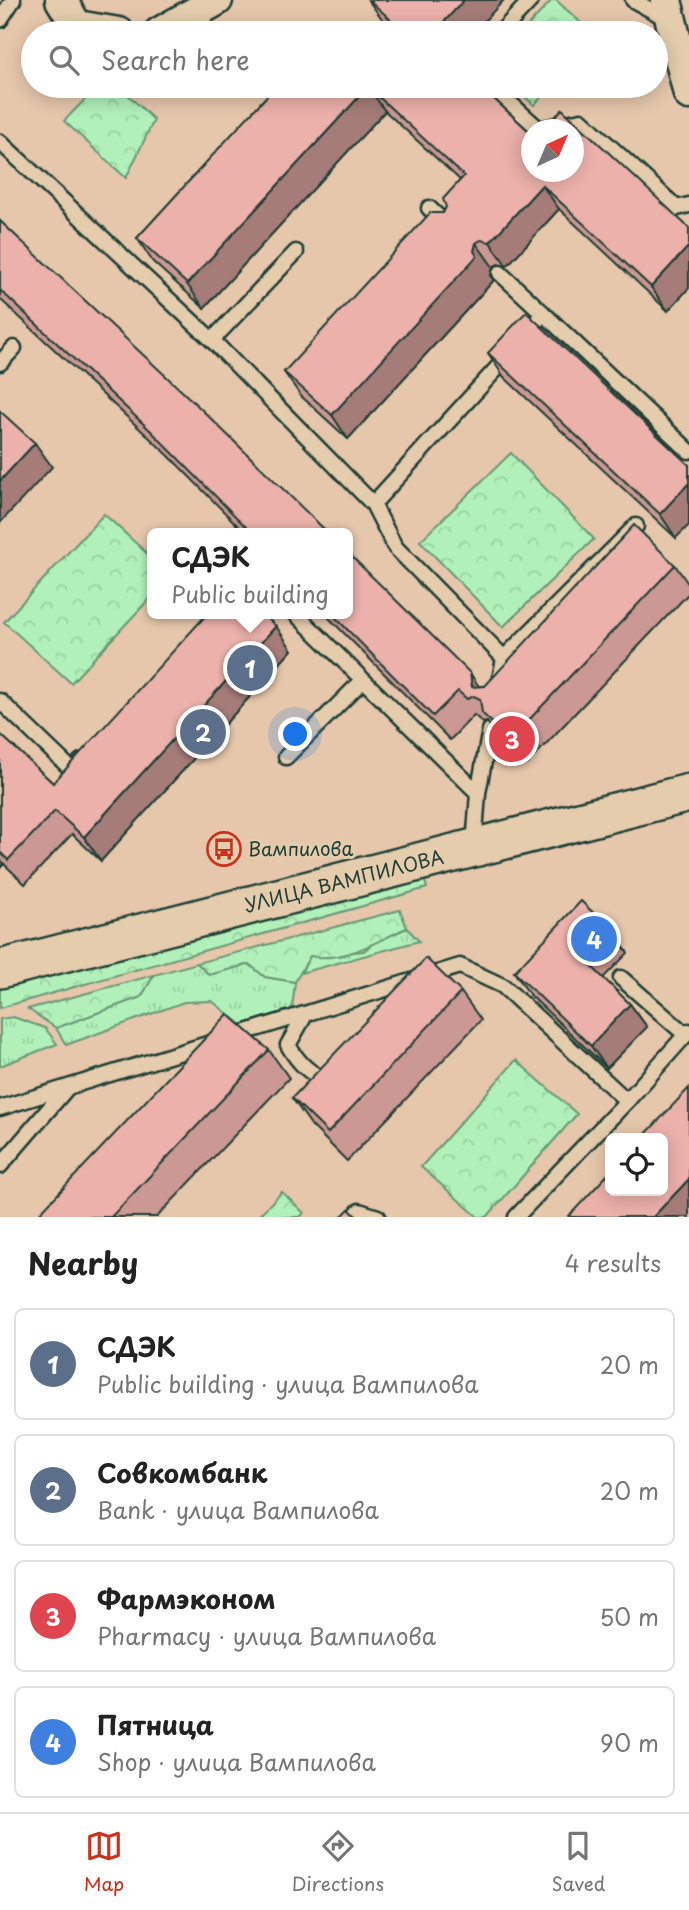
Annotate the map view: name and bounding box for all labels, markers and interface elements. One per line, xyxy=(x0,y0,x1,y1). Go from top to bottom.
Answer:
search box xyxy=(21,21,668,98)
text: Search here xyxy=(101,40,250,79)
icon: search xyxy=(45,41,83,79)
north arrow xyxy=(521,119,584,182)
popup xyxy=(147,528,353,619)
text: СДЭК xyxy=(171,537,250,576)
text: Public building xyxy=(171,576,329,611)
pin: 1 xyxy=(227,642,273,694)
pin: 2 xyxy=(180,706,226,758)
pin: 3 xyxy=(489,713,535,765)
your location xyxy=(278,717,312,751)
bus stop icon: Вампилова xyxy=(205,830,243,868)
place label: Вампилова xyxy=(248,834,354,862)
street label: УЛИЦА ВАМПИЛОВА xyxy=(241,842,447,918)
pin: 4 xyxy=(571,913,617,965)
map controls xyxy=(605,1133,668,1196)
button: locate xyxy=(605,1133,668,1196)
text: Nearby xyxy=(28,1240,138,1285)
text: 4 results xyxy=(565,1245,661,1280)
text: СДЭК xyxy=(97,1327,176,1366)
text: 1 xyxy=(48,1347,59,1382)
text: 20 m xyxy=(600,1347,659,1382)
text: Public building · улица Вампилова xyxy=(97,1366,479,1401)
text: Совкомбанк xyxy=(97,1453,267,1492)
text: 2 xyxy=(45,1473,61,1508)
text: 20 m xyxy=(600,1473,659,1508)
text: Bank · улица Вампилова xyxy=(97,1492,379,1527)
text: Фармэконом xyxy=(97,1579,276,1618)
text: 3 xyxy=(45,1599,61,1634)
text: 50 m xyxy=(599,1599,659,1634)
text: Pharmacy · улица Вампилова xyxy=(97,1618,436,1653)
text: Пятница xyxy=(97,1705,214,1744)
text: 4 xyxy=(45,1725,61,1760)
text: 90 m xyxy=(600,1725,659,1760)
text: Shop · улица Вампилова xyxy=(97,1744,376,1779)
tab: Map xyxy=(84,1827,124,1897)
tab: Directions xyxy=(292,1827,384,1897)
tab: Saved xyxy=(551,1827,605,1897)

